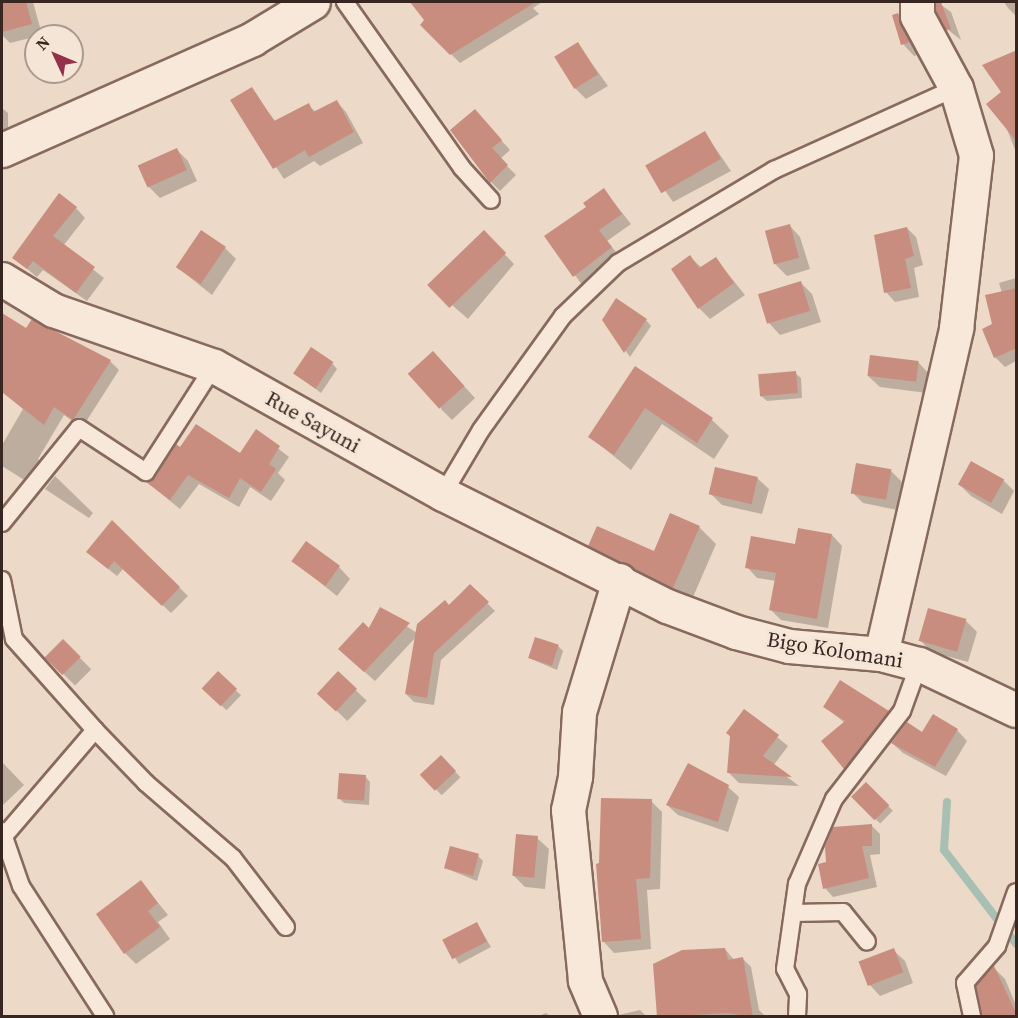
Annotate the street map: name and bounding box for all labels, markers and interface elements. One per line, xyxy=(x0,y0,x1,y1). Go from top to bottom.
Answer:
north arrow xyxy=(24,24,84,84)
text: N xyxy=(31,31,54,55)
street label: Rue Sayuni xyxy=(261,386,365,458)
street label: Bigo Kolomani xyxy=(765,627,905,673)

